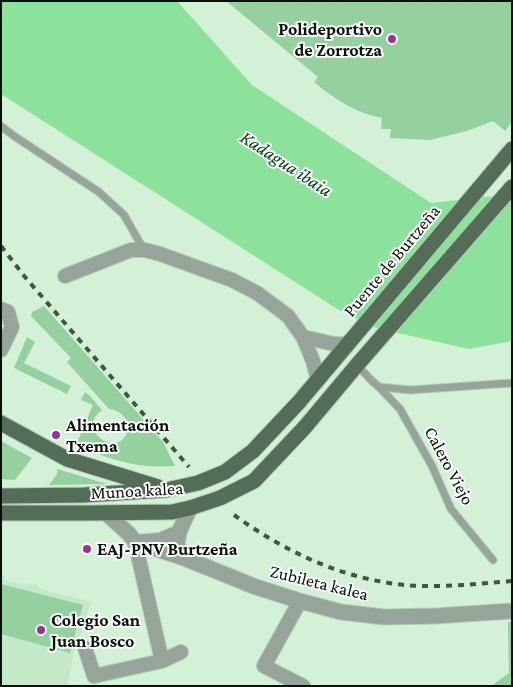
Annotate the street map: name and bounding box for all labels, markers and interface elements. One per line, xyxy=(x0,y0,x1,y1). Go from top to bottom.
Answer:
place label: Polideportivo de Zorrotza xyxy=(278,18,382,60)
marker: Polideportivo de Zorrotza xyxy=(386,33,398,45)
water label: Kadagua ibaia xyxy=(236,126,336,202)
street label: Puente de Burtzeña xyxy=(339,201,445,321)
place label: Alimentación Txema xyxy=(66,414,169,456)
street label: Calero Viejo xyxy=(419,423,479,509)
marker: Alimentación Txema xyxy=(50,429,62,441)
street label: Munoa kalea xyxy=(90,478,184,504)
place label: EAJ-PNV Burtzeña xyxy=(97,538,238,560)
marker: EAJ-PNV Burtzeña xyxy=(81,543,93,555)
street label: Zubileta kalea xyxy=(268,560,370,606)
place label: Colegio San Juan Bosco xyxy=(51,609,140,652)
marker: Colegio San Juan Bosco xyxy=(35,624,47,636)

